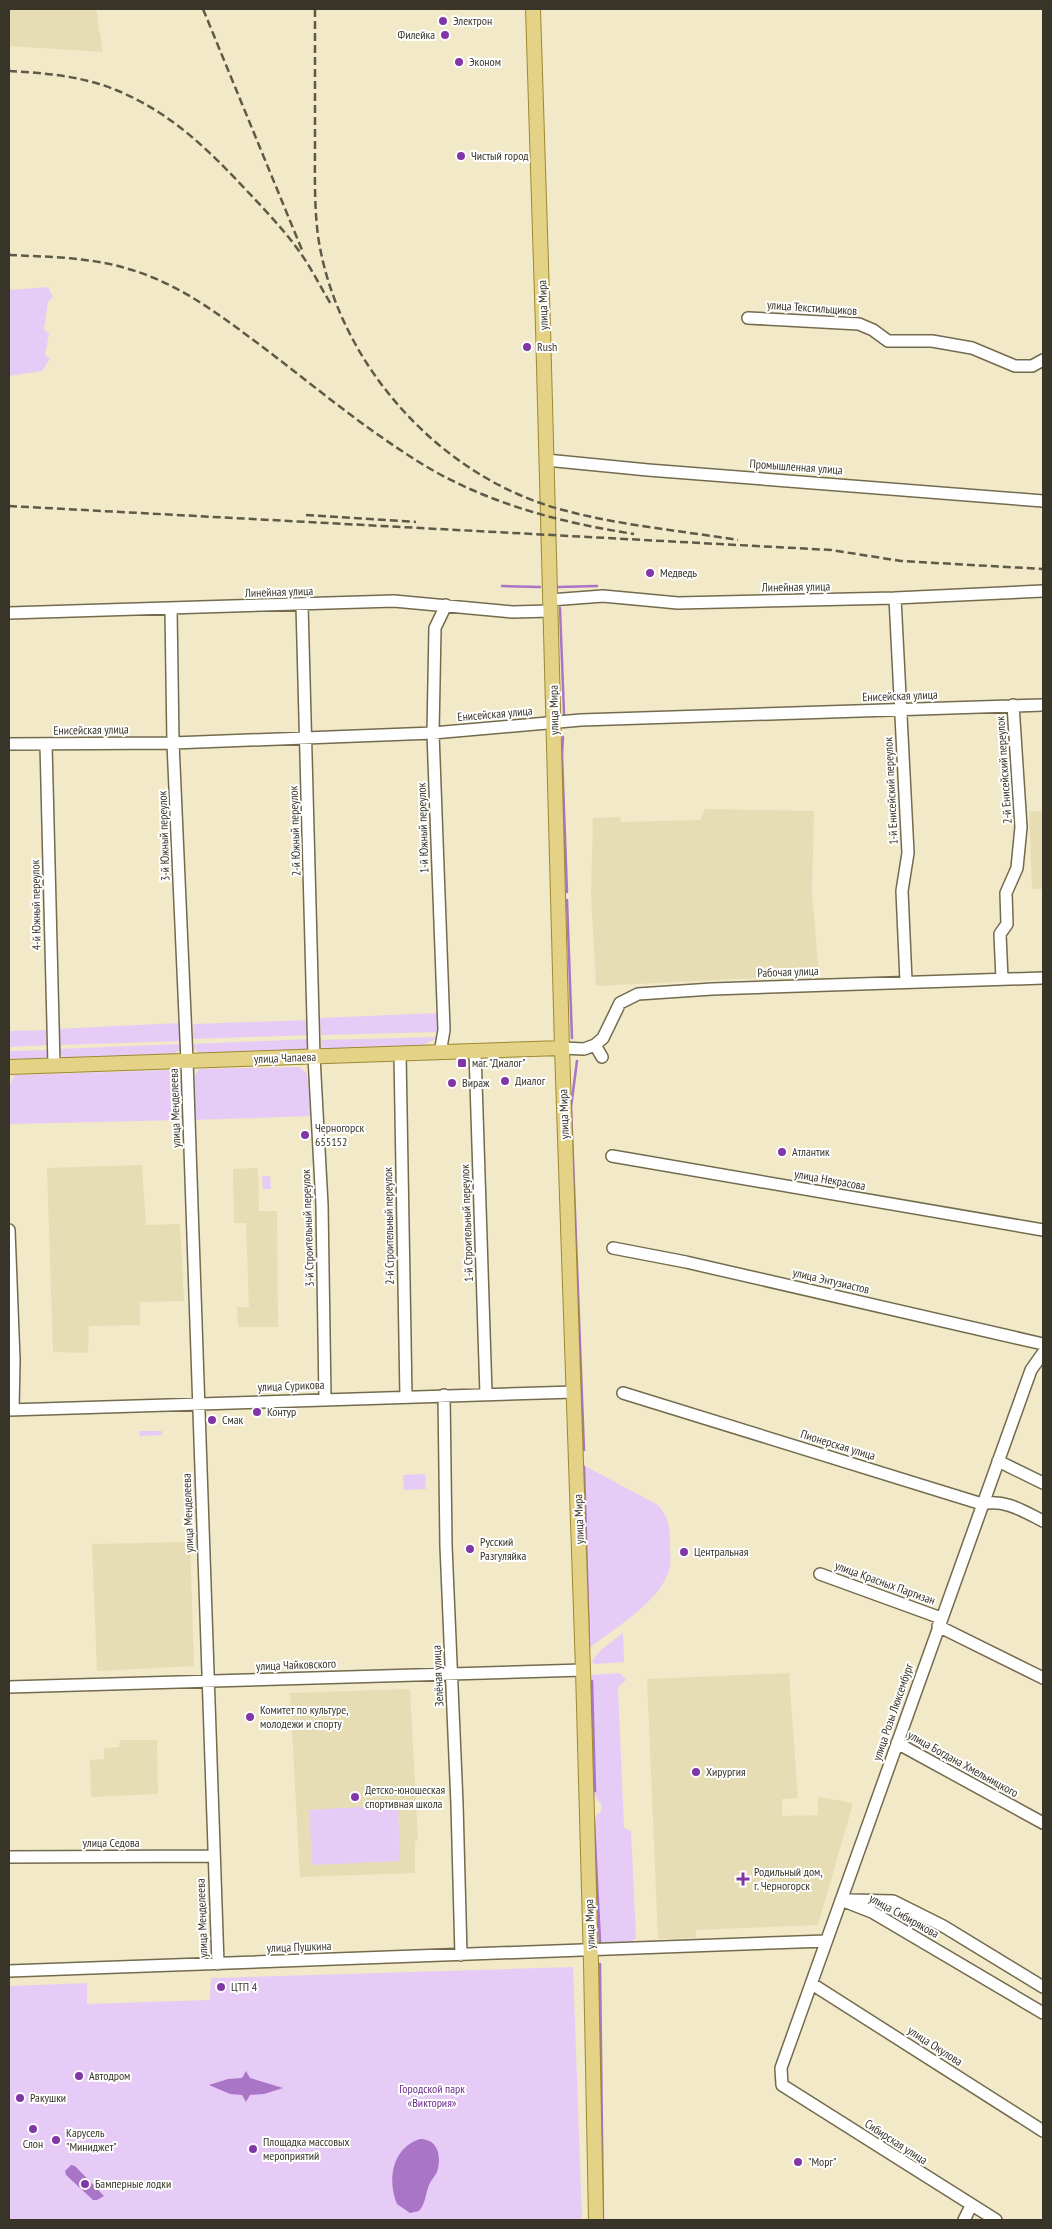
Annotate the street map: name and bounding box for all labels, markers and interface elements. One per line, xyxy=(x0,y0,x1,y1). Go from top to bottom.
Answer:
place label: Электрон xyxy=(453,13,492,28)
marker: Электрон xyxy=(437,15,449,27)
place label: Филейка xyxy=(398,27,435,42)
marker: Филейка xyxy=(439,29,451,41)
place label: Эконом xyxy=(469,54,501,69)
marker: Эконом xyxy=(453,56,465,68)
place label: Чистый город xyxy=(471,148,529,163)
marker: Чистый город xyxy=(455,150,467,162)
street label: улица Мира xyxy=(534,280,551,330)
street label: улица Текстильщиков xyxy=(766,297,858,318)
place label: Rush xyxy=(537,339,557,354)
marker: Rush xyxy=(521,341,533,353)
street label: Промышленная улица xyxy=(749,456,843,477)
place label: Медведь xyxy=(660,565,698,580)
marker: Медведь xyxy=(644,567,656,579)
street label: Линейная улица xyxy=(761,578,831,595)
street label: Линейная улица xyxy=(244,583,314,600)
street label: улица Мира xyxy=(546,685,561,735)
street label: Енисейская улица xyxy=(862,687,938,704)
street label: Енисейская улица xyxy=(457,703,533,724)
street label: 2-й Енисейский переулок xyxy=(992,715,1015,824)
street label: Енисейская улица xyxy=(53,721,129,738)
street label: 1-й Енисейский переулок xyxy=(880,736,901,845)
street label: 1-й Южный переулок xyxy=(413,782,432,873)
street label: 2-й Южный переулок xyxy=(285,785,304,876)
street label: 3-й Южный переулок xyxy=(154,790,173,881)
street label: 4-й Южный переулок xyxy=(27,859,44,950)
street label: Рабочая улица xyxy=(757,963,819,980)
street label: улица Чапаева xyxy=(254,1049,317,1066)
place label: маг. "Диалог" xyxy=(472,1055,526,1070)
marker: маг. "Диалог" xyxy=(456,1057,468,1069)
street label: улица Менделеева xyxy=(166,1068,183,1148)
place label: Диалог xyxy=(515,1073,546,1088)
place label: Вираж xyxy=(462,1075,490,1090)
marker: Диалог xyxy=(499,1075,511,1087)
marker: Вираж xyxy=(446,1077,458,1089)
street label: улица Мира xyxy=(555,1089,572,1139)
place label: Черногорск 655152 xyxy=(315,1120,364,1149)
marker: Черногорск 655152 xyxy=(299,1129,311,1141)
place label: Атлантик xyxy=(792,1144,830,1159)
marker: Атлантик xyxy=(776,1146,788,1158)
street label: 1-й Строительный переулок xyxy=(457,1164,476,1282)
street label: улица Некрасова xyxy=(793,1166,867,1193)
street label: 2-й Строительный переулок xyxy=(380,1167,397,1285)
street label: 3-й Строительный переулок xyxy=(298,1169,317,1287)
street label: улица Энтузиастов xyxy=(791,1264,871,1297)
street label: улица Сурикова xyxy=(257,1377,325,1394)
place label: Контур xyxy=(267,1404,296,1419)
marker: Контур xyxy=(251,1406,263,1418)
place label: Смак xyxy=(222,1412,244,1427)
marker: Смак xyxy=(206,1414,218,1426)
street label: Пионерская улица xyxy=(799,1426,878,1463)
street label: улица Менделеева xyxy=(179,1473,196,1553)
street label: улица Мира xyxy=(570,1494,587,1544)
place label: Русский Разгуляйка xyxy=(480,1534,526,1563)
marker: Русский Разгуляйка xyxy=(464,1543,476,1555)
place label: Центральная xyxy=(694,1544,749,1559)
marker: Центральная xyxy=(678,1546,690,1558)
street label: улица Красных Партизан xyxy=(833,1557,937,1608)
street label: Зелёная улица xyxy=(428,1645,447,1707)
street label: улица Чайковского xyxy=(256,1656,336,1673)
street label: улица Розы Люксембург xyxy=(869,1661,916,1762)
place label: Комитет по культуре, молодежи и спорту xyxy=(260,1702,349,1731)
marker: Комитет по культуре, молодежи и спорту xyxy=(244,1711,256,1723)
street label: улица Богдана Хмельницкого xyxy=(905,1727,1021,1800)
place label: Хирургия xyxy=(706,1764,746,1779)
marker: Хирургия xyxy=(690,1766,702,1778)
place label: Детско-юношеская спортивная школа xyxy=(365,1782,446,1811)
marker: Детско-юношеская спортивная школа xyxy=(349,1791,361,1803)
street label: улица Седова xyxy=(82,1835,140,1850)
place label: Родильный дом, г. Черногорск xyxy=(754,1864,823,1893)
marker: Родильный дом, г. Черногорск xyxy=(736,1872,750,1886)
street label: улица Менделеева xyxy=(193,1878,210,1958)
street label: улица Сибирякова xyxy=(867,1890,942,1941)
street label: улица Мира xyxy=(581,1899,598,1949)
street label: улица Пушкина xyxy=(266,1938,332,1955)
place label: ЦТП 4 xyxy=(231,1979,258,1994)
marker: ЦТП 4 xyxy=(215,1981,227,1993)
street label: улица Окулова xyxy=(905,2022,966,2069)
place label: Автодром xyxy=(89,2068,130,2083)
marker: Автодром xyxy=(73,2070,85,2082)
park label: Городской парк «Виктория» xyxy=(399,2081,465,2110)
place label: Ракушки xyxy=(30,2090,66,2105)
marker: Ракушки xyxy=(14,2092,26,2104)
street label: Сибирская улица xyxy=(862,2116,931,2168)
marker: Слон xyxy=(27,2123,39,2135)
place label: Карусель "Миниджет" xyxy=(66,2125,117,2154)
marker: Карусель "Миниджет" xyxy=(50,2134,62,2146)
place label: Площадка массовых мероприятий xyxy=(263,2134,349,2163)
place label: Слон xyxy=(23,2136,43,2151)
marker: Площадка массовых мероприятий xyxy=(247,2143,259,2155)
place label: "Морг" xyxy=(808,2154,836,2169)
marker: "Морг" xyxy=(792,2156,804,2168)
place label: Бамперные лодки xyxy=(95,2176,171,2191)
marker: Бамперные лодки xyxy=(79,2178,91,2190)

